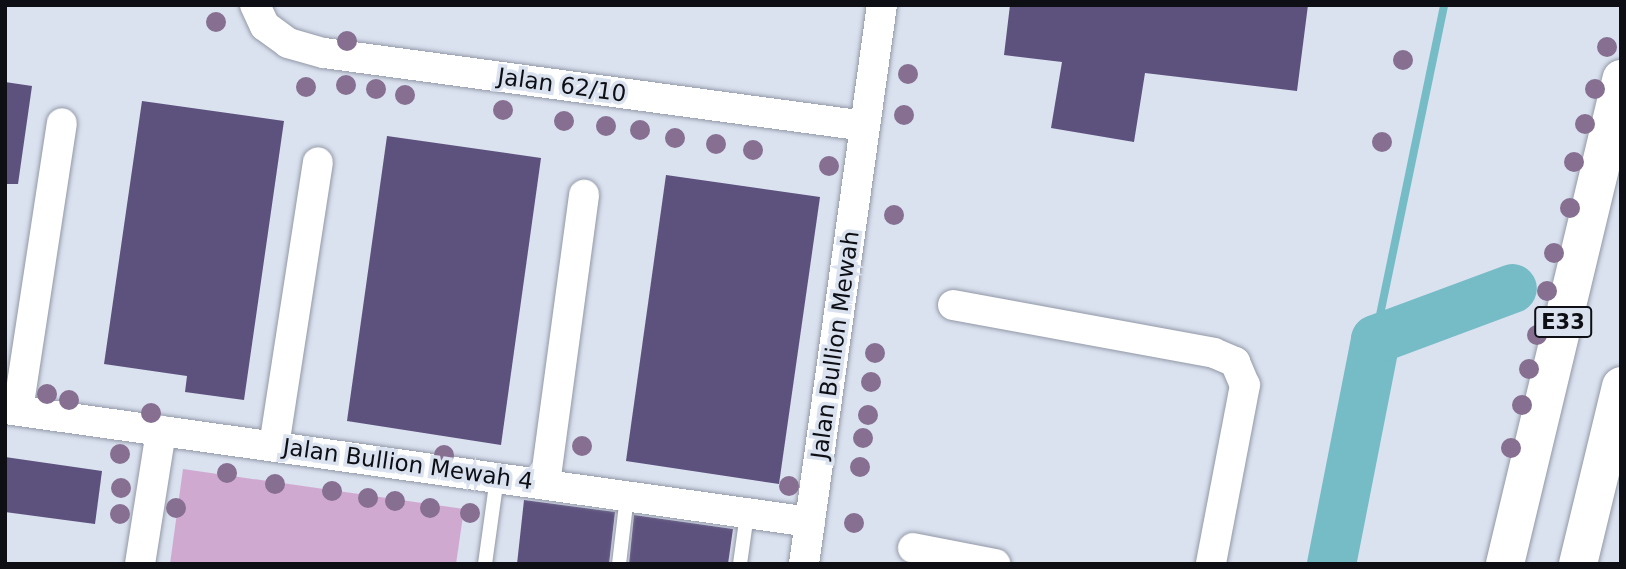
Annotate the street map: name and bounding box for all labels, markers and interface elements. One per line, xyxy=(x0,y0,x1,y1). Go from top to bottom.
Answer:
street label: Jalan 62/10 xyxy=(496,62,628,108)
street label: Jalan Bullion Mewah xyxy=(805,229,865,461)
road number: E33 xyxy=(1533,304,1593,340)
street label: Jalan Bullion Mewah 4 xyxy=(281,433,535,495)

